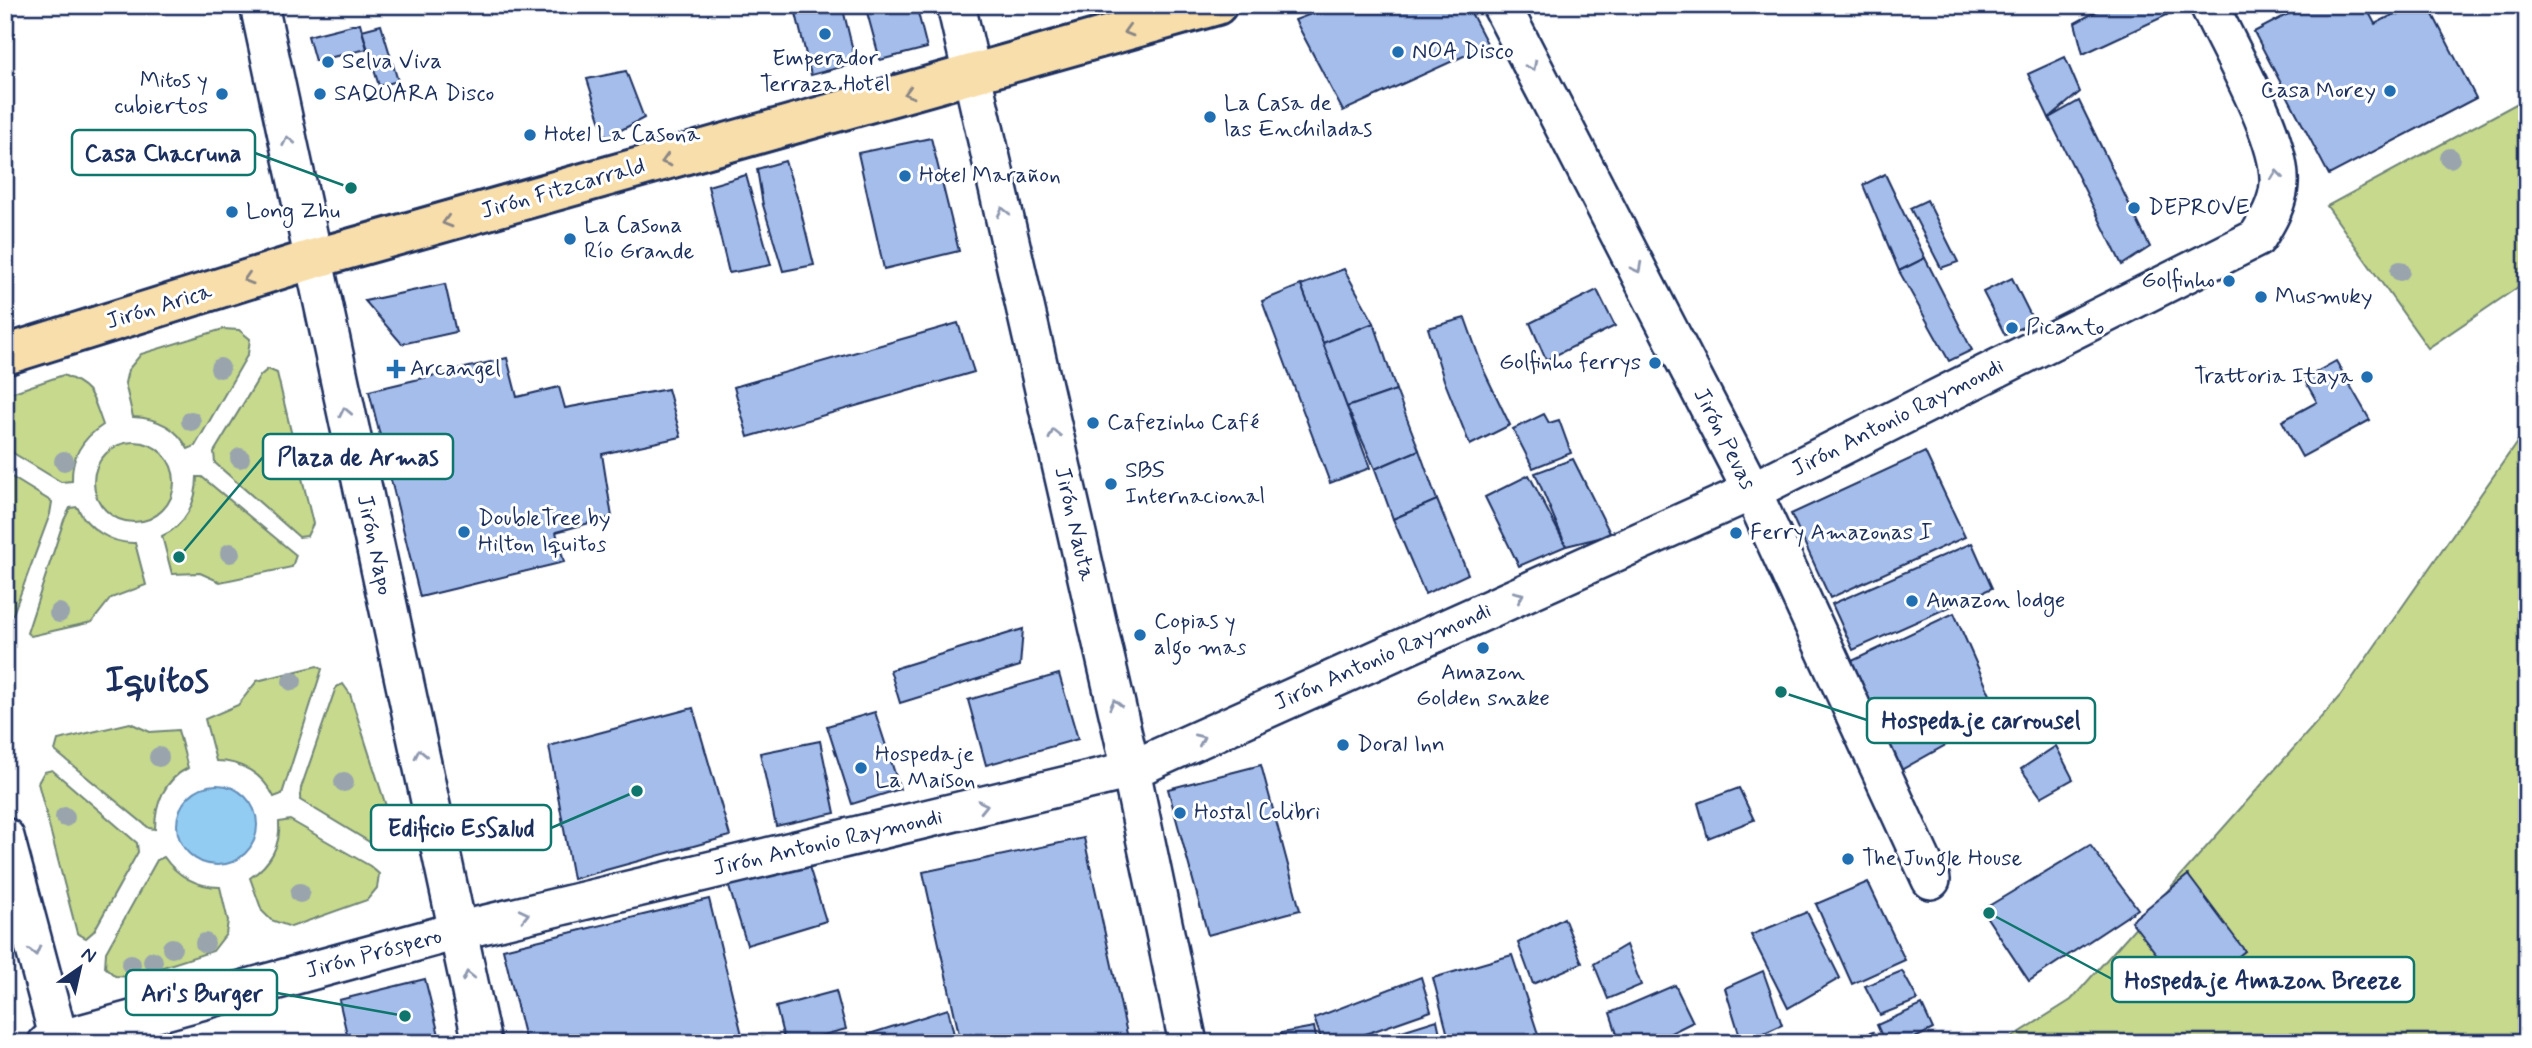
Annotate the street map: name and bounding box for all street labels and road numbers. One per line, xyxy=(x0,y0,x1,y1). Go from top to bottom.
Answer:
street label: Jirón Fitzcarrald xyxy=(477,151,649,227)
street label: Jirón Arica xyxy=(103,277,216,337)
street label: Jirón Antonio Raymondi xyxy=(1787,351,2009,485)
street label: Jirón Pevas xyxy=(1685,383,1763,495)
street label: Jirón Nauta xyxy=(1046,464,1102,584)
street label: Jirón Napo xyxy=(349,492,399,598)
street label: Jirón Antonio Raymondi xyxy=(1270,596,1496,718)
street label: Jirón Antonio Raymondi xyxy=(710,802,946,884)
street label: Jirón Próspero xyxy=(303,921,445,987)

